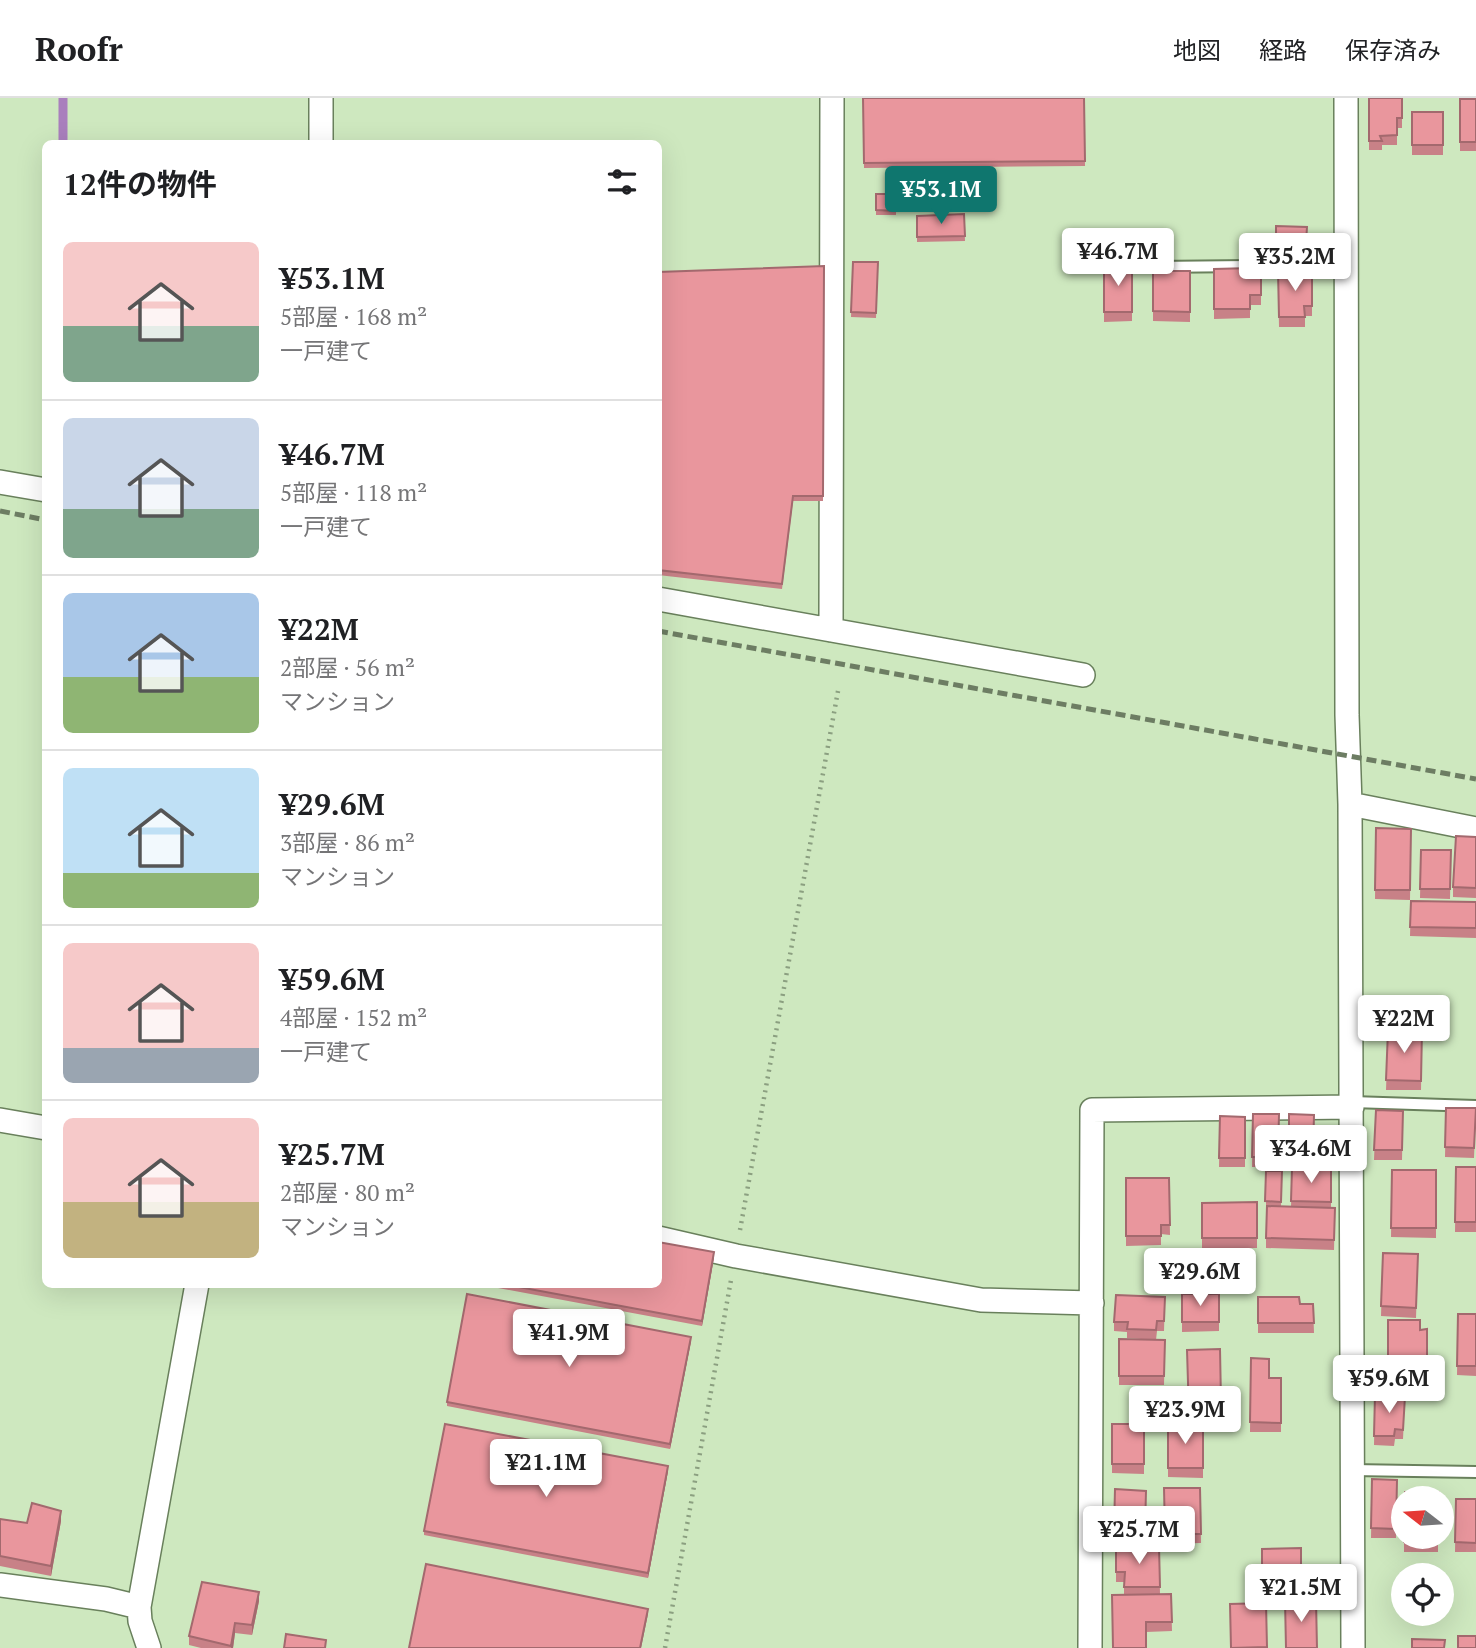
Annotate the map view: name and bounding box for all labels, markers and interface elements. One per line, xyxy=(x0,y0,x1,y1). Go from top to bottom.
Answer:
text: Roofr xyxy=(35,27,123,70)
text: 地図 xyxy=(1173,34,1221,66)
text: 経路 xyxy=(1259,34,1307,66)
text: 保存済み xyxy=(1345,34,1441,66)
icon: filters xyxy=(603,163,641,201)
text: 12件の物件 xyxy=(63,164,217,204)
pin: ¥53.1M xyxy=(884,166,998,226)
text: ¥53.1M xyxy=(901,173,981,204)
pin: ¥46.7M xyxy=(1061,228,1175,288)
pin: ¥35.2M xyxy=(1238,234,1352,293)
text: ¥46.7M xyxy=(1078,235,1158,266)
text: ¥35.2M xyxy=(1255,240,1335,271)
text: ¥53.1M xyxy=(280,258,385,298)
icon: home xyxy=(119,270,203,354)
text: 5部屋 · 168 m² xyxy=(280,301,427,332)
text: 一戸建て xyxy=(280,335,372,366)
text: ¥46.7M xyxy=(280,434,385,474)
icon: home xyxy=(119,446,203,530)
text: 5部屋 · 118 m² xyxy=(280,477,427,508)
text: 一戸建て xyxy=(280,511,372,542)
text: ¥22M xyxy=(280,609,359,649)
icon: home xyxy=(119,621,203,705)
text: 2部屋 · 56 m² xyxy=(280,652,415,683)
text: マンション xyxy=(280,686,395,717)
text: ¥29.6M xyxy=(280,784,385,824)
icon: home xyxy=(119,796,203,880)
text: 3部屋 · 86 m² xyxy=(280,827,415,858)
text: マンション xyxy=(280,861,395,892)
text: ¥59.6M xyxy=(280,959,385,999)
icon: home xyxy=(119,971,203,1055)
pin: ¥22M xyxy=(1363,996,1445,1055)
text: 4部屋 · 152 m² xyxy=(280,1002,427,1033)
text: ¥22M xyxy=(1374,1002,1434,1033)
text: 一戸建て xyxy=(280,1036,372,1067)
pin: ¥34.6M xyxy=(1254,1126,1368,1185)
text: ¥34.6M xyxy=(1271,1132,1351,1163)
text: ¥25.7M xyxy=(280,1134,385,1174)
icon: home xyxy=(119,1146,203,1230)
text: 2部屋 · 80 m² xyxy=(280,1177,415,1208)
text: マンション xyxy=(280,1211,395,1242)
pin: ¥29.6M xyxy=(1143,1248,1257,1308)
text: ¥29.6M xyxy=(1160,1255,1240,1286)
pin: ¥41.9M xyxy=(512,1310,626,1369)
text: ¥41.9M xyxy=(529,1316,609,1347)
pin: ¥59.6M xyxy=(1332,1356,1446,1415)
text: ¥59.6M xyxy=(1349,1362,1429,1393)
pin: ¥23.9M xyxy=(1128,1386,1242,1446)
text: ¥23.9M xyxy=(1145,1393,1225,1424)
pin: ¥21.1M xyxy=(489,1440,603,1499)
text: ¥21.1M xyxy=(506,1446,586,1477)
north arrow xyxy=(1391,1486,1454,1549)
map controls xyxy=(1391,1486,1454,1626)
pin: ¥25.7M xyxy=(1082,1506,1196,1566)
text: ¥25.7M xyxy=(1099,1513,1179,1544)
button: locate xyxy=(1391,1563,1454,1626)
pin: ¥21.5M xyxy=(1244,1564,1358,1624)
text: ¥21.5M xyxy=(1261,1571,1341,1602)

